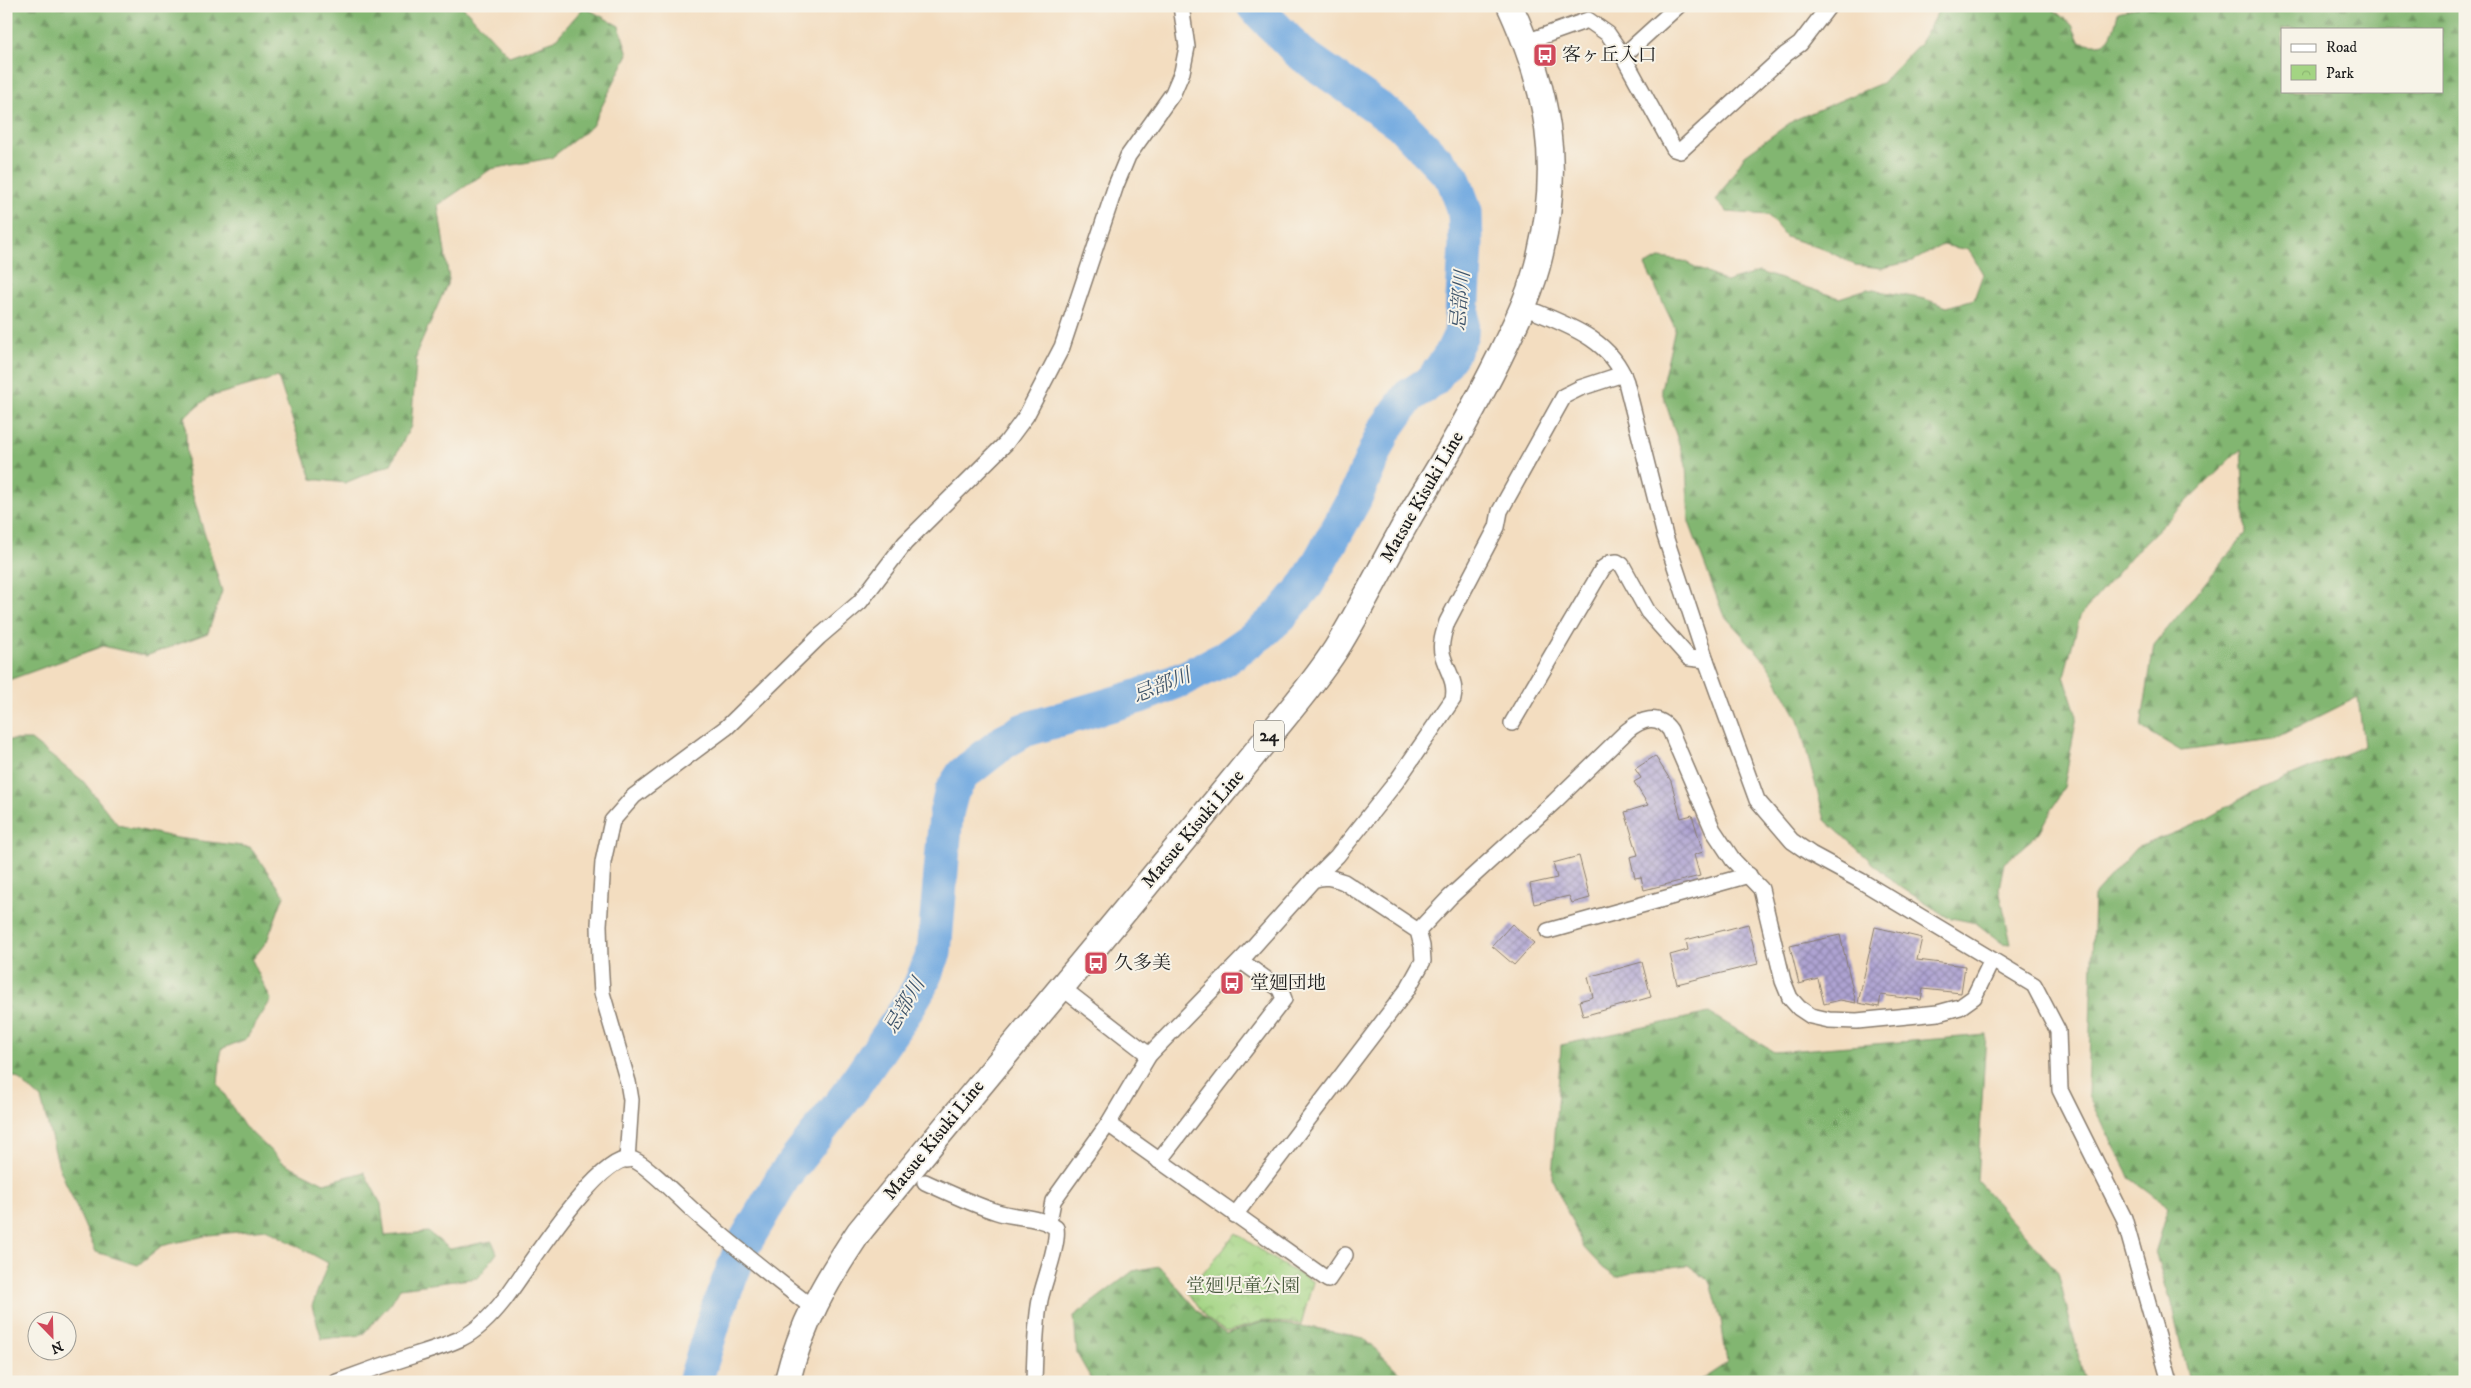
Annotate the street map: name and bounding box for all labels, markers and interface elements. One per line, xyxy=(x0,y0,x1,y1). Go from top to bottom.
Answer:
legend xyxy=(2281,28,2444,92)
text: Road xyxy=(2326,38,2358,57)
bus stop icon: 客ヶ丘入口 xyxy=(1532,42,1558,68)
place label: 客ヶ丘入口 xyxy=(1562,44,1657,67)
text: Park xyxy=(2326,64,2355,83)
water label: 忌部川 xyxy=(1446,268,1476,332)
street label: Matsue Kisuki Line xyxy=(1375,427,1469,567)
water label: 忌部川 xyxy=(1130,663,1196,708)
road number: 24 xyxy=(1254,720,1284,751)
street label: Matsue Kisuki Line xyxy=(1137,765,1249,893)
bus stop icon: 久多美 xyxy=(1083,950,1109,976)
place label: 久多美 xyxy=(1114,952,1171,975)
bus stop icon: 堂廻団地 xyxy=(1219,970,1245,996)
water label: 忌部川 xyxy=(879,972,932,1038)
place label: 堂廻団地 xyxy=(1250,972,1326,995)
street label: Matsue Kisuki Line xyxy=(879,1075,989,1205)
park label: 堂廻児童公園 xyxy=(1186,1275,1300,1298)
north arrow xyxy=(28,1310,78,1360)
text: N xyxy=(47,1337,65,1358)

